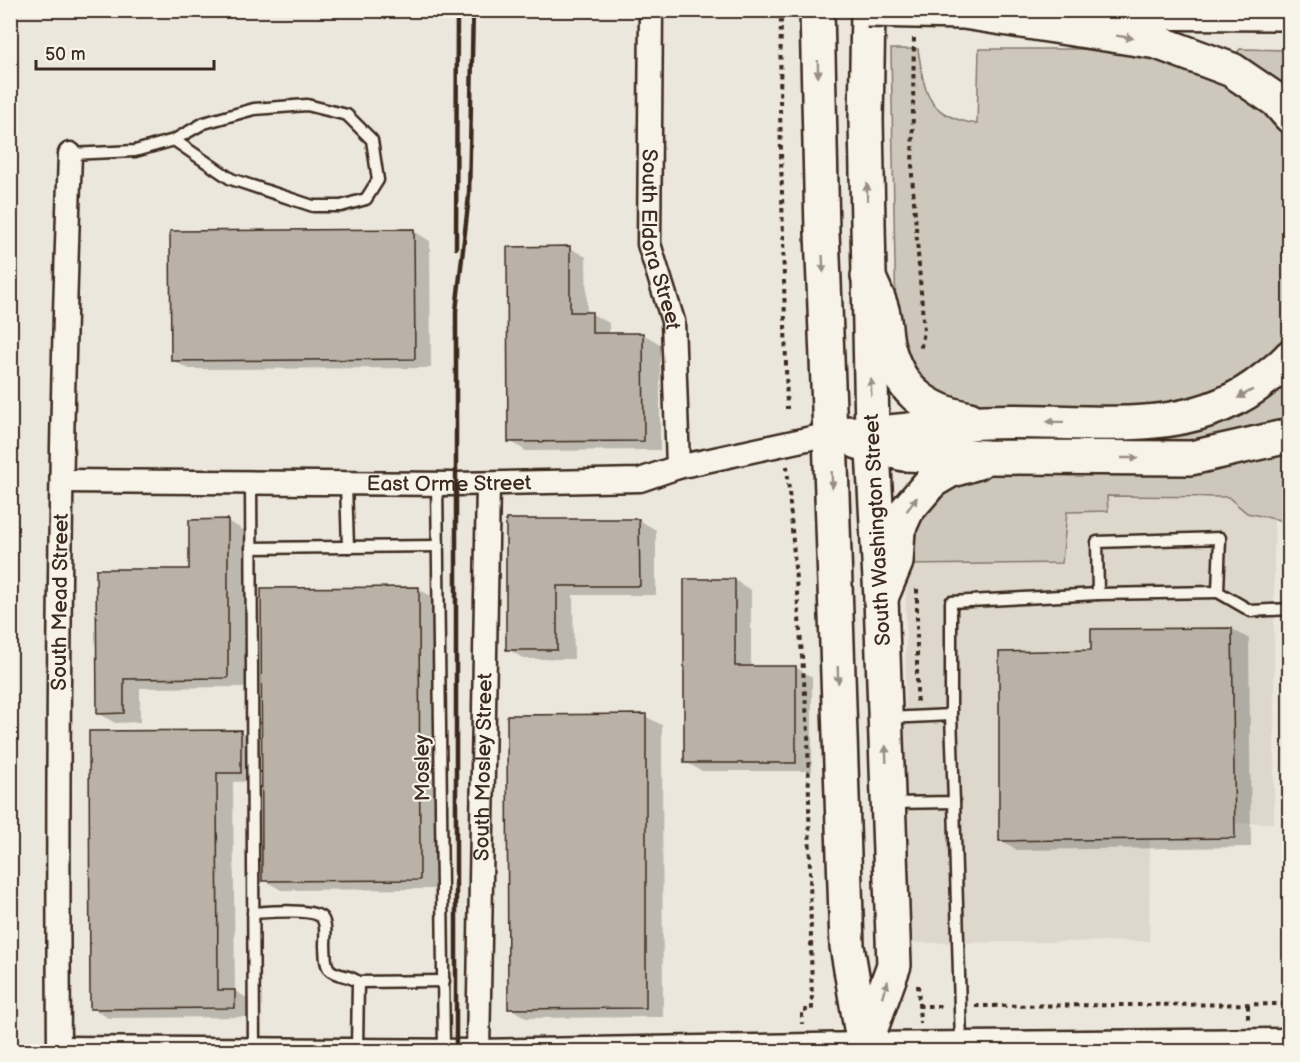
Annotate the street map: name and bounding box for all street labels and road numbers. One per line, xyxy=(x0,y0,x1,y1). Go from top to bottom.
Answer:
street label: South Eldora Street xyxy=(635,149,685,330)
street label: South Washington Street xyxy=(859,413,896,647)
street label: East Orme Street xyxy=(367,470,532,497)
street label: South Mead Street xyxy=(47,513,74,691)
street label: South Mosley Street xyxy=(469,672,498,861)
street label: Mosley xyxy=(409,734,436,802)

